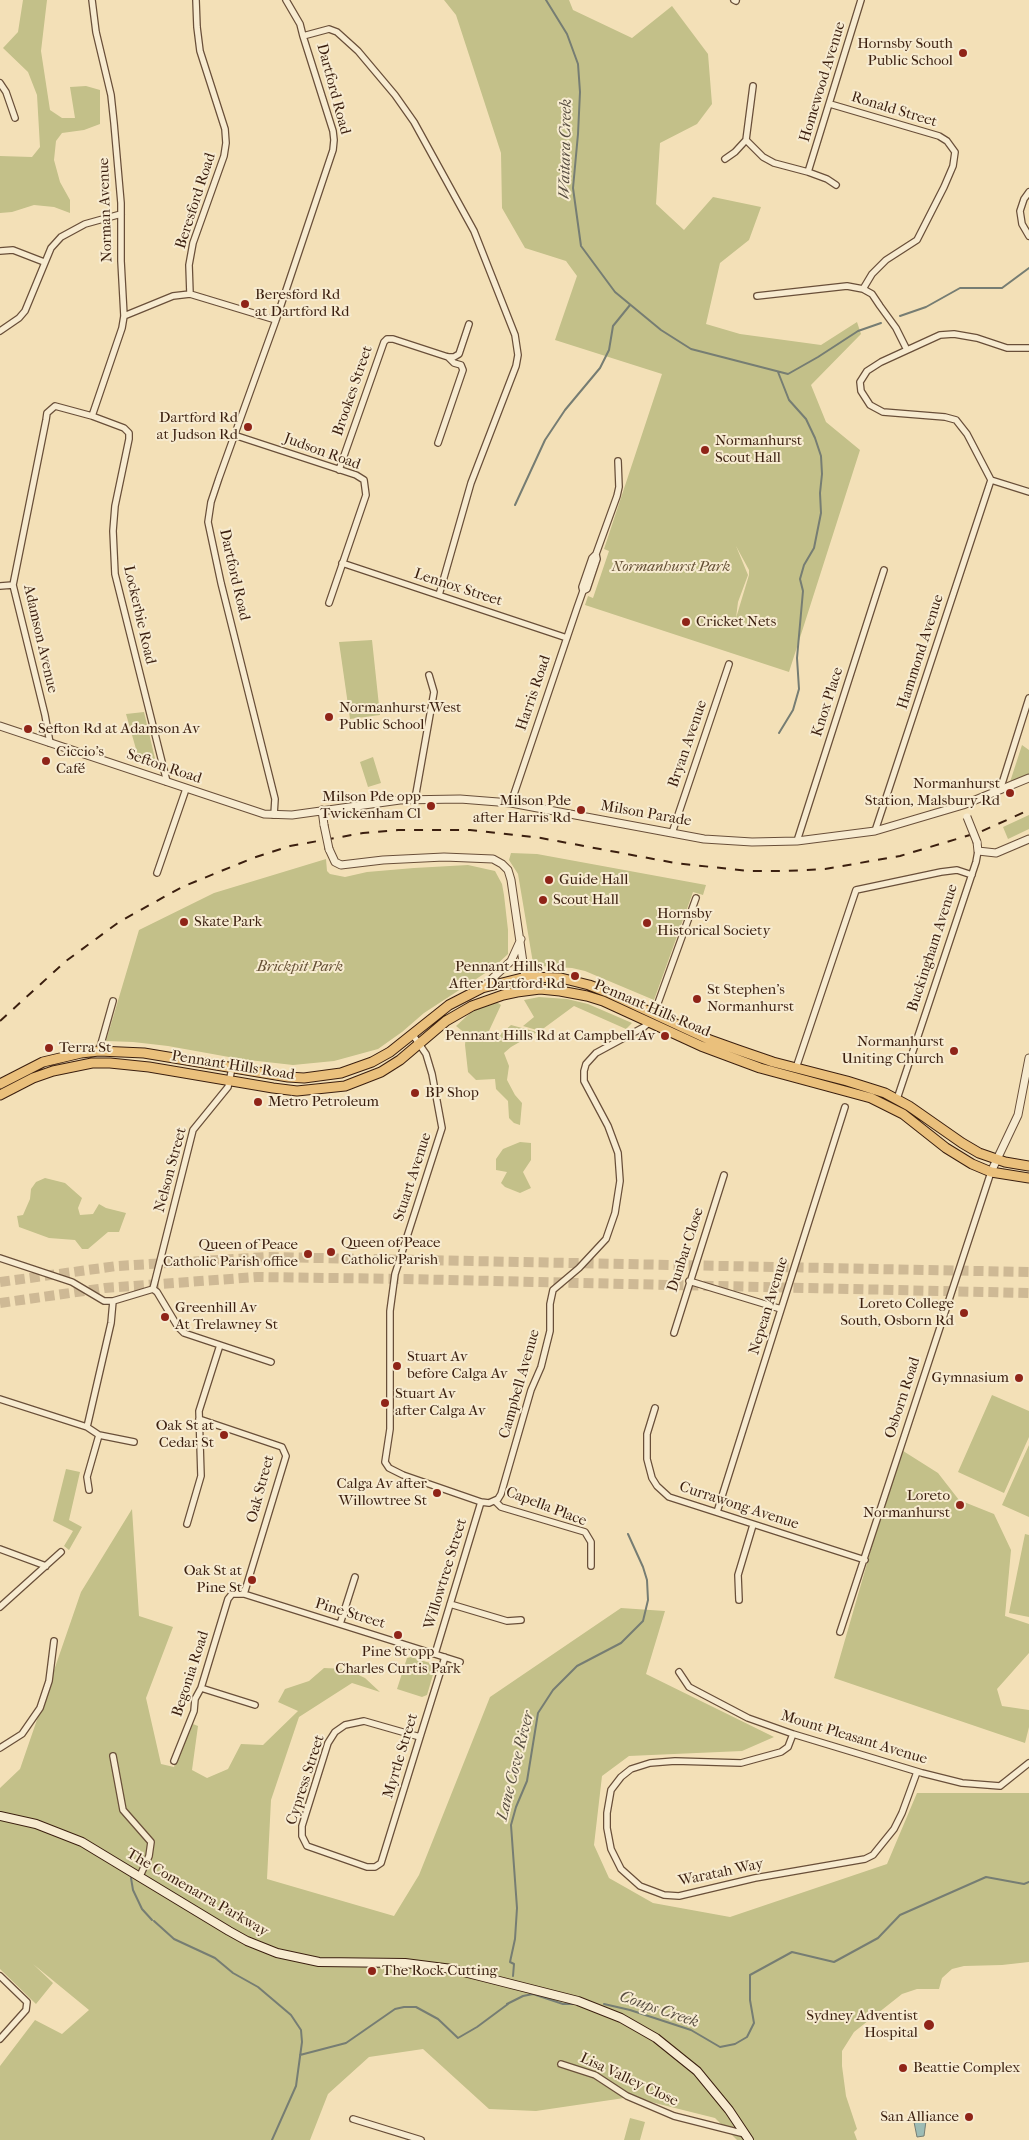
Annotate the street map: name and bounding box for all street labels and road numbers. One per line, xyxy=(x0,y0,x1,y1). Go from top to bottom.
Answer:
street label: Homewood Avenue xyxy=(796,20,850,144)
street label: Dartford Road xyxy=(312,42,354,136)
street label: Ronald Street xyxy=(849,88,939,132)
street label: Beresford Road xyxy=(172,151,220,251)
street label: Norman Avenue xyxy=(95,157,117,263)
street label: Brookes Street xyxy=(329,343,377,439)
street label: Judson Road xyxy=(281,430,363,474)
street label: Dartford Road xyxy=(215,527,253,623)
street label: Lockerbie Road xyxy=(119,564,159,666)
street label: Lennox Street xyxy=(412,565,504,611)
street label: Adamson Avenue xyxy=(19,583,61,695)
street label: Hammond Avenue xyxy=(894,592,948,712)
street label: Harris Road xyxy=(513,653,555,733)
street label: Knox Place xyxy=(808,665,848,739)
street label: Bryan Avenue xyxy=(665,698,711,790)
street label: Sefton Road xyxy=(124,746,204,788)
street label: Milson Parade xyxy=(599,797,693,831)
street label: Buckingham Avenue xyxy=(904,882,962,1014)
street label: Pennant Hills Road xyxy=(591,976,713,1042)
street label: Pennant Hills Road xyxy=(170,1047,296,1085)
street label: Nelson Street xyxy=(151,1126,191,1214)
street label: Stuart Avenue xyxy=(390,1130,436,1224)
street label: Dunbar Close xyxy=(664,1206,708,1294)
street label: Nepean Avenue xyxy=(746,1255,792,1357)
street label: Campbell Avenue xyxy=(496,1327,544,1441)
street label: Osborn Road xyxy=(881,1355,925,1441)
street label: Oak Street xyxy=(243,1453,279,1525)
street label: Currawong Avenue xyxy=(677,1478,801,1534)
street label: Capella Place xyxy=(503,1483,589,1531)
street label: Willowtree Street xyxy=(421,1516,471,1632)
street label: Pine Street xyxy=(313,1595,387,1633)
street label: Begonia Road xyxy=(169,1629,213,1719)
street label: Mount Pleasant Avenue xyxy=(779,1707,929,1769)
street label: Myrtle Street xyxy=(380,1712,422,1800)
street label: Cypress Street xyxy=(283,1733,329,1827)
street label: The Comenarra Parkway xyxy=(123,1845,271,1941)
street label: Waratah Way xyxy=(677,1855,765,1891)
street label: Lisa Valley Close xyxy=(577,2049,681,2111)

